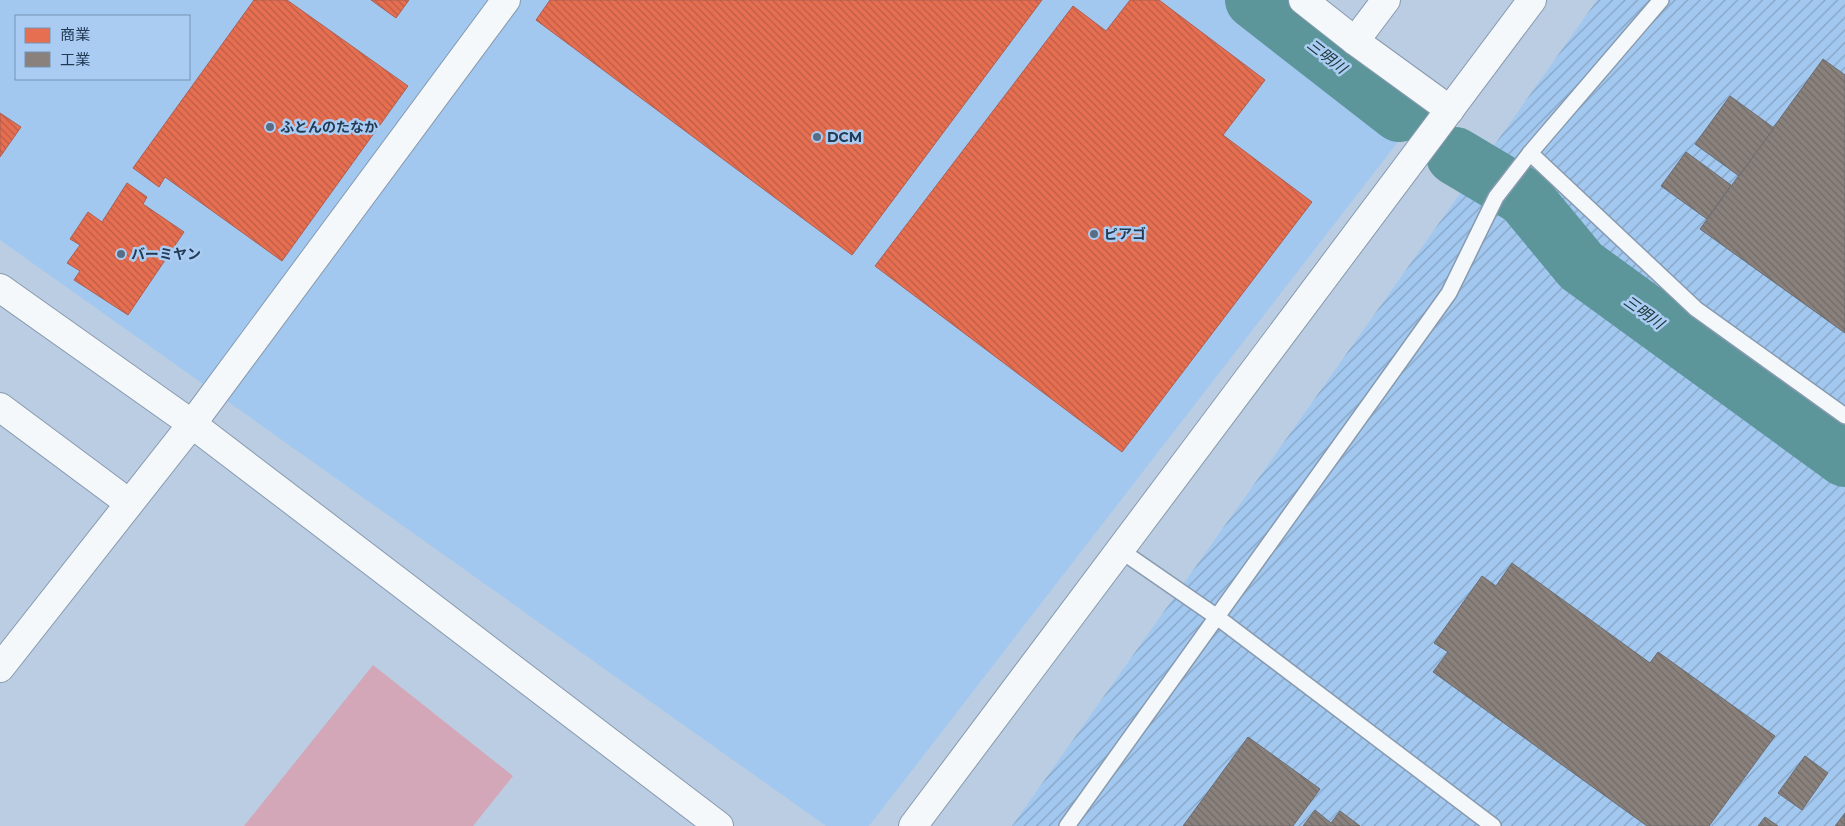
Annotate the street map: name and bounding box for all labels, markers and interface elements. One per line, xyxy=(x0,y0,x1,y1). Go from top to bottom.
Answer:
legend xyxy=(15,15,190,80)
text: 商業 xyxy=(60,25,90,44)
water label: 三明川 xyxy=(1303,35,1352,79)
text: 工業 xyxy=(60,50,90,69)
place label: ふとんのたなか xyxy=(280,118,378,136)
marker: ふとんのたなか xyxy=(264,121,276,133)
place label: DCM xyxy=(827,128,862,146)
marker: DCM xyxy=(811,131,823,143)
place label: ピアゴ xyxy=(1104,225,1146,243)
marker: ピアゴ xyxy=(1088,228,1100,240)
place label: バーミヤン xyxy=(131,245,201,263)
marker: バーミヤン xyxy=(115,248,127,260)
water label: 三明川 xyxy=(1620,291,1669,334)

